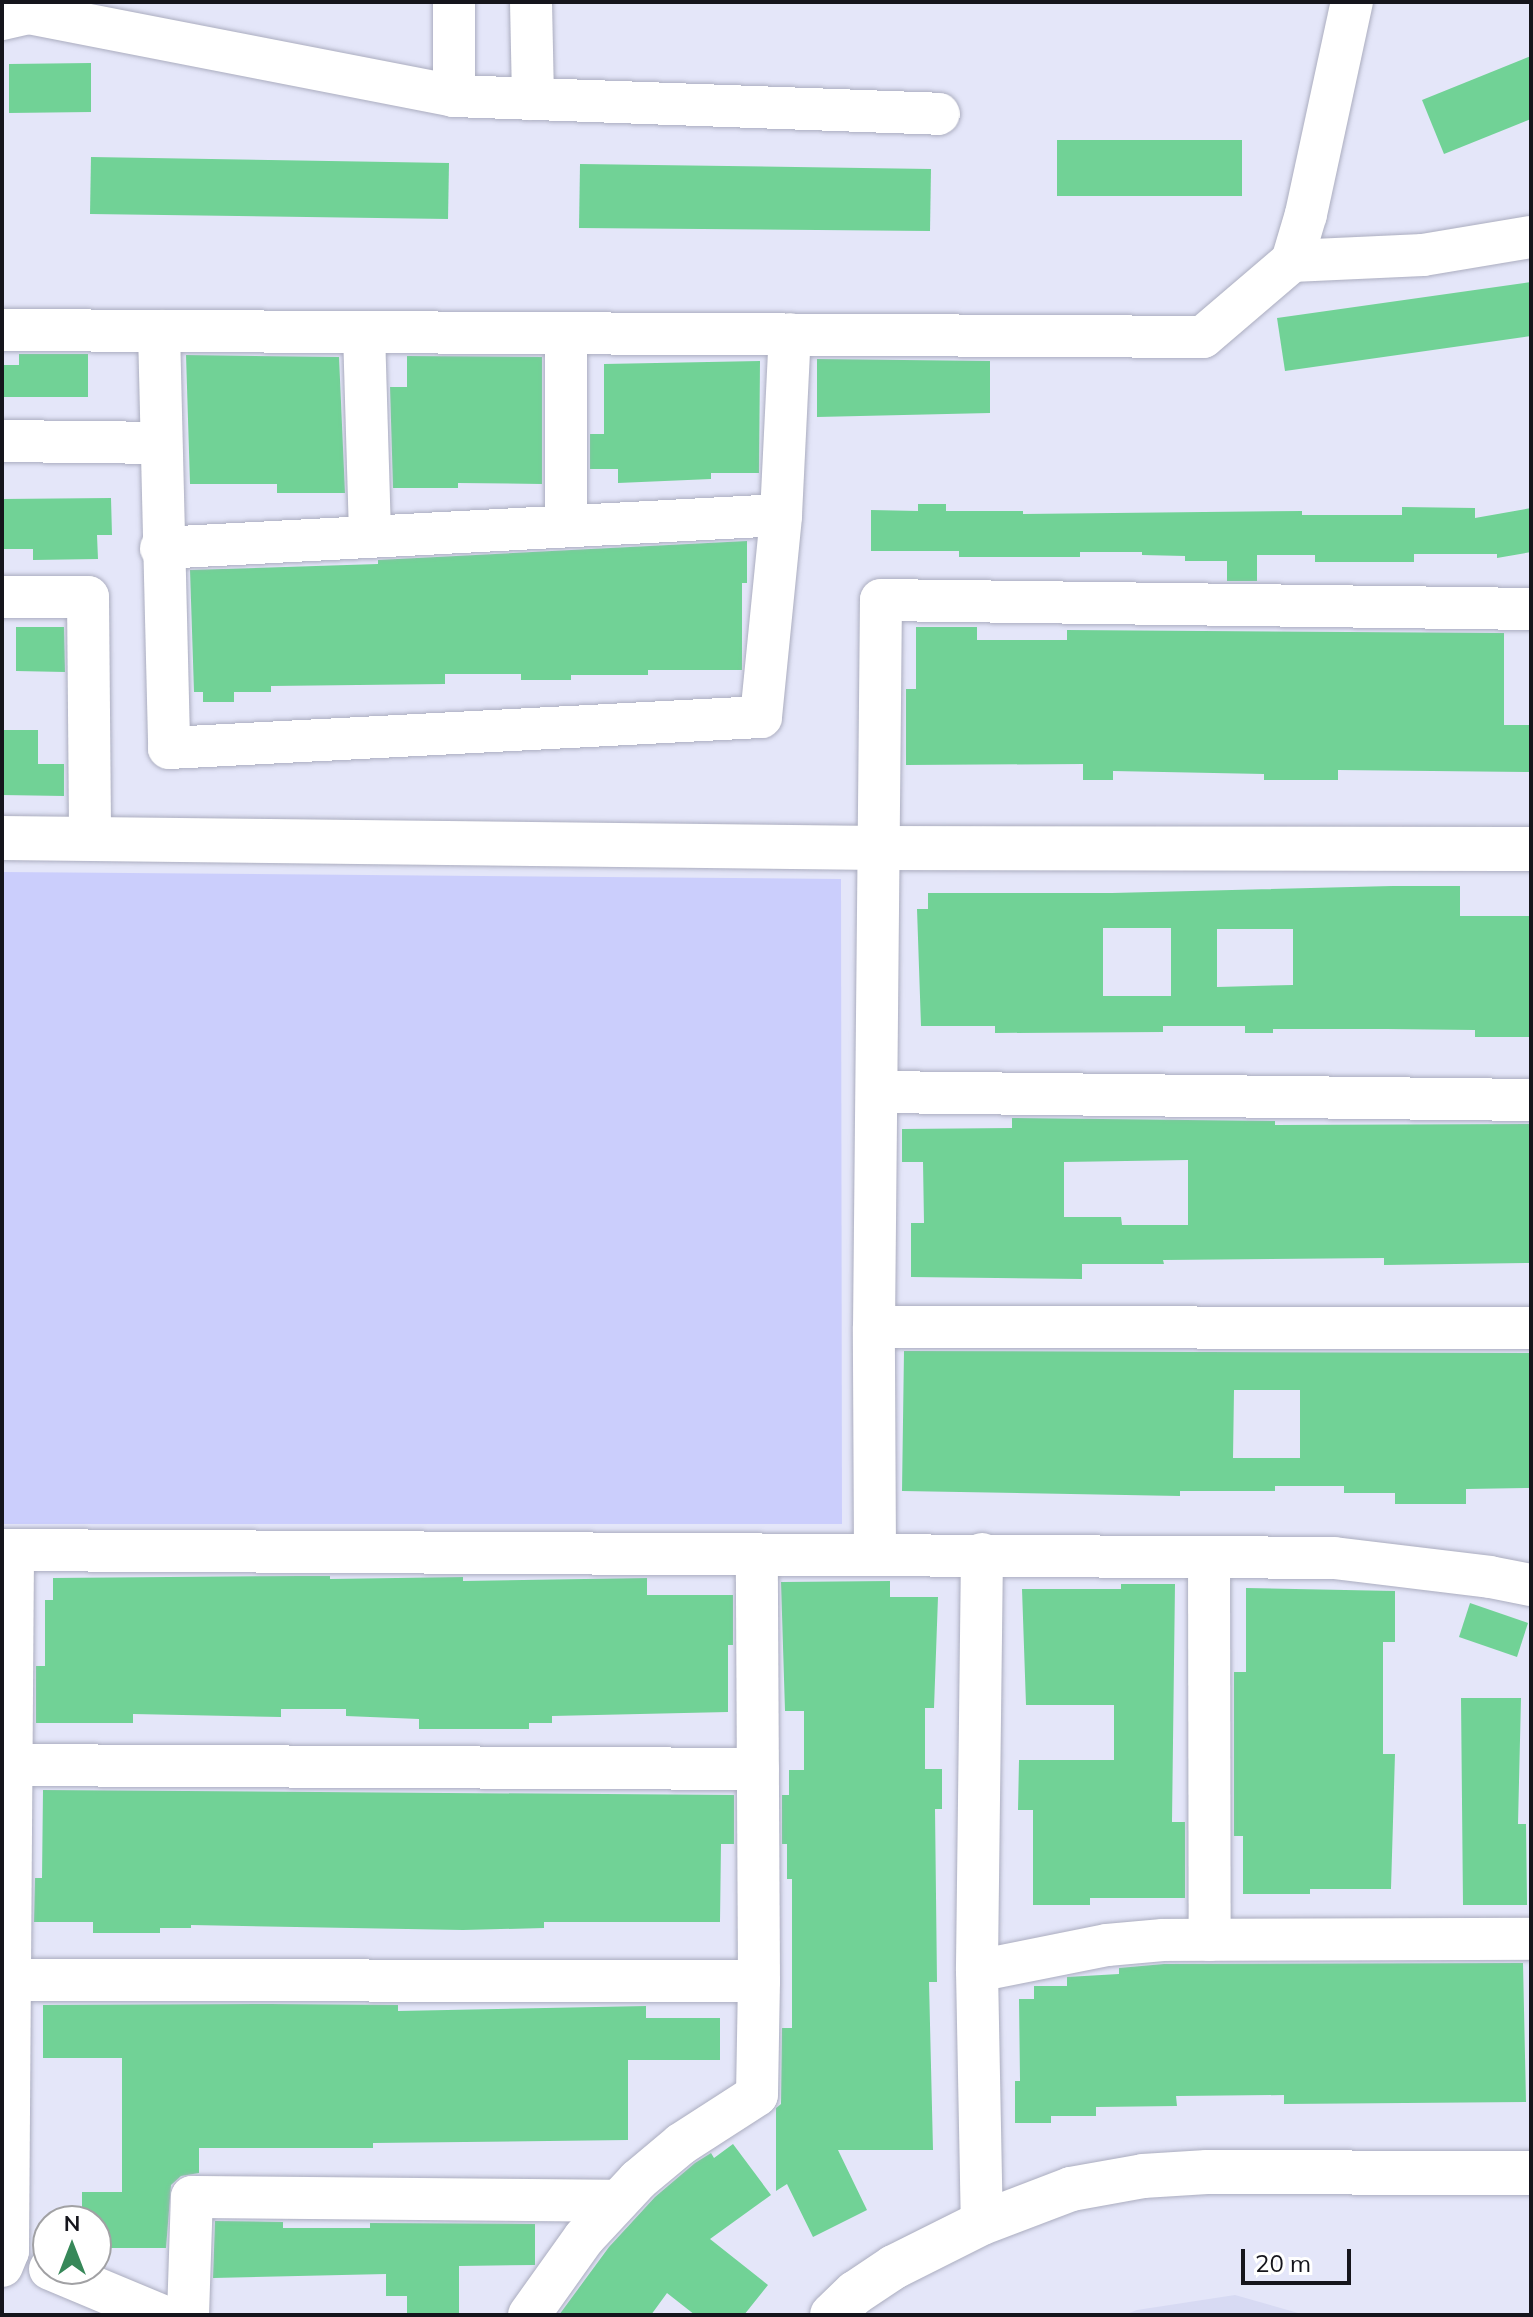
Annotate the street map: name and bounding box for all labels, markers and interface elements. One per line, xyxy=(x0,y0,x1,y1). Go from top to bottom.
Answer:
north arrow xyxy=(32,2205,112,2285)
text: N xyxy=(64,2209,80,2237)
scale bar xyxy=(1245,2233,1355,2283)
text: 20 m xyxy=(1255,2248,1311,2278)

